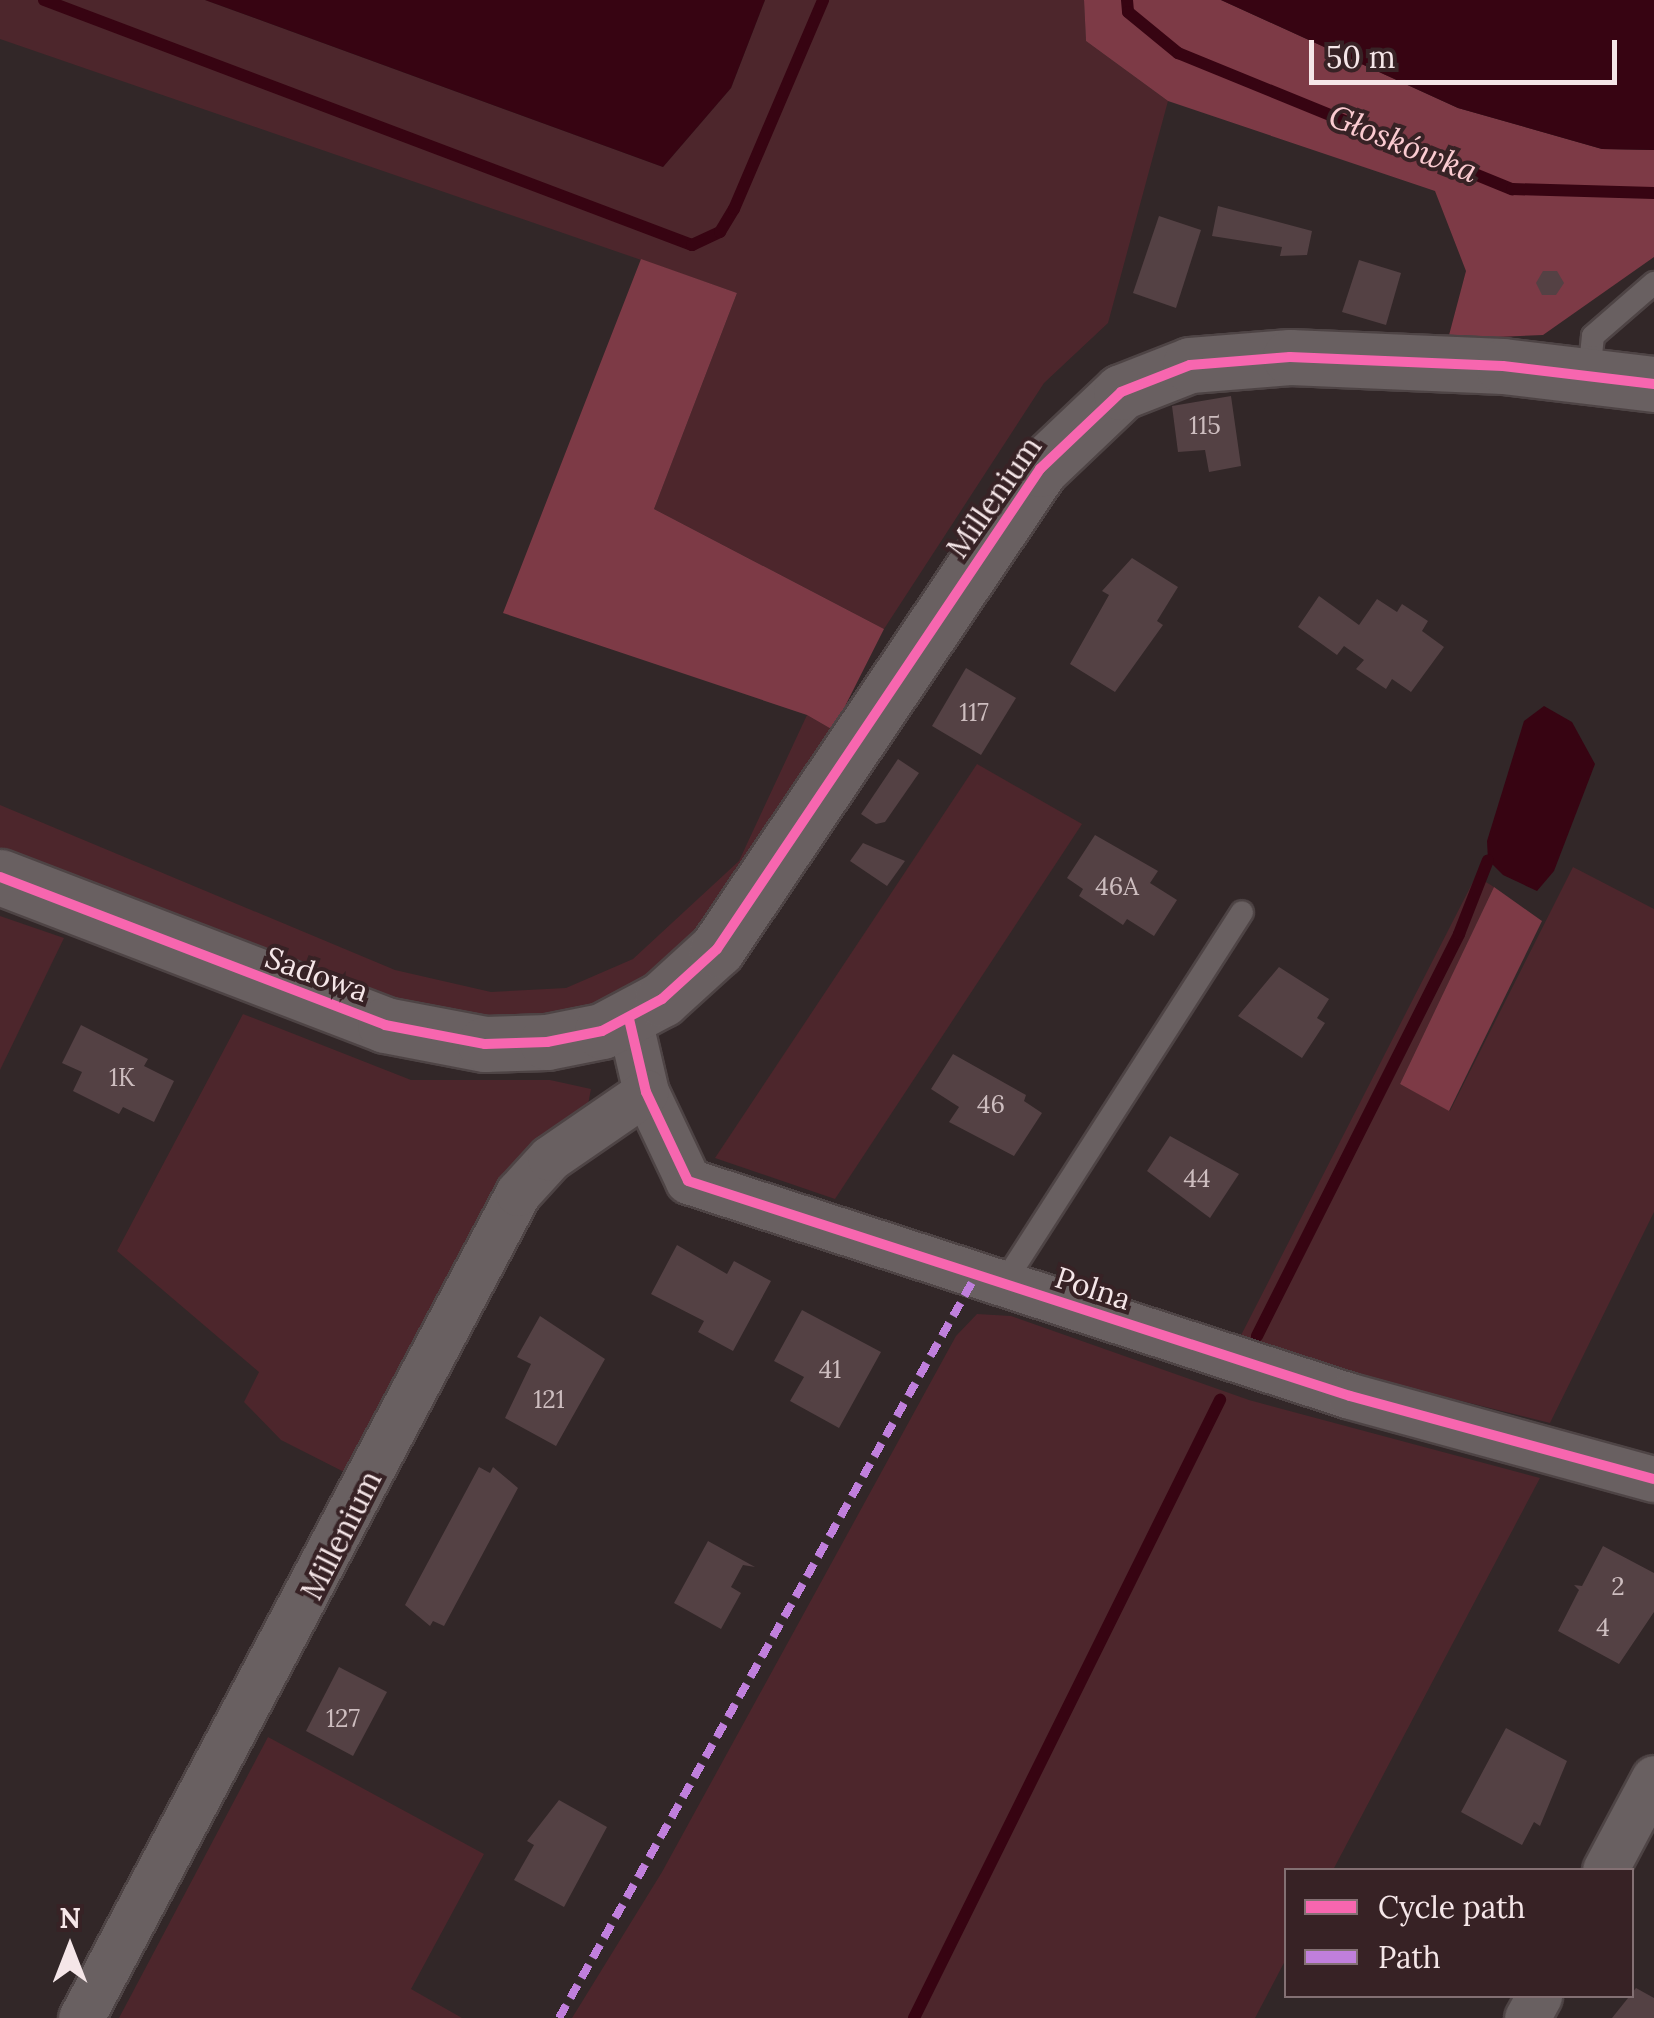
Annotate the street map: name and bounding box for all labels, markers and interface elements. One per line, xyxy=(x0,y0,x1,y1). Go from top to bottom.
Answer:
scale bar xyxy=(1314,20,1622,82)
text: 50 m xyxy=(1326,38,1396,76)
water label: Głoskówka xyxy=(1323,97,1483,191)
house number: 115 xyxy=(1189,410,1221,440)
street label: Millenium xyxy=(939,429,1049,565)
house number: 117 xyxy=(959,697,989,727)
house number: 46A xyxy=(1095,871,1139,901)
street label: Sadowa xyxy=(261,939,373,1009)
house number: 1K xyxy=(109,1062,135,1092)
house number: 46 xyxy=(977,1089,1005,1119)
house number: 44 xyxy=(1183,1163,1211,1193)
street label: Polna xyxy=(1051,1259,1135,1317)
house number: 41 xyxy=(819,1354,841,1384)
house number: 121 xyxy=(533,1384,565,1414)
street label: Millenium xyxy=(293,1464,389,1606)
house number: 2 xyxy=(1611,1571,1625,1601)
house number: 4 xyxy=(1596,1612,1610,1642)
house number: 127 xyxy=(326,1703,360,1733)
legend xyxy=(1284,1868,1634,1998)
text: Cycle path xyxy=(1378,1888,1526,1926)
north arrow xyxy=(20,1898,120,1998)
text: N xyxy=(59,1900,81,1936)
text: Path xyxy=(1378,1938,1441,1976)

